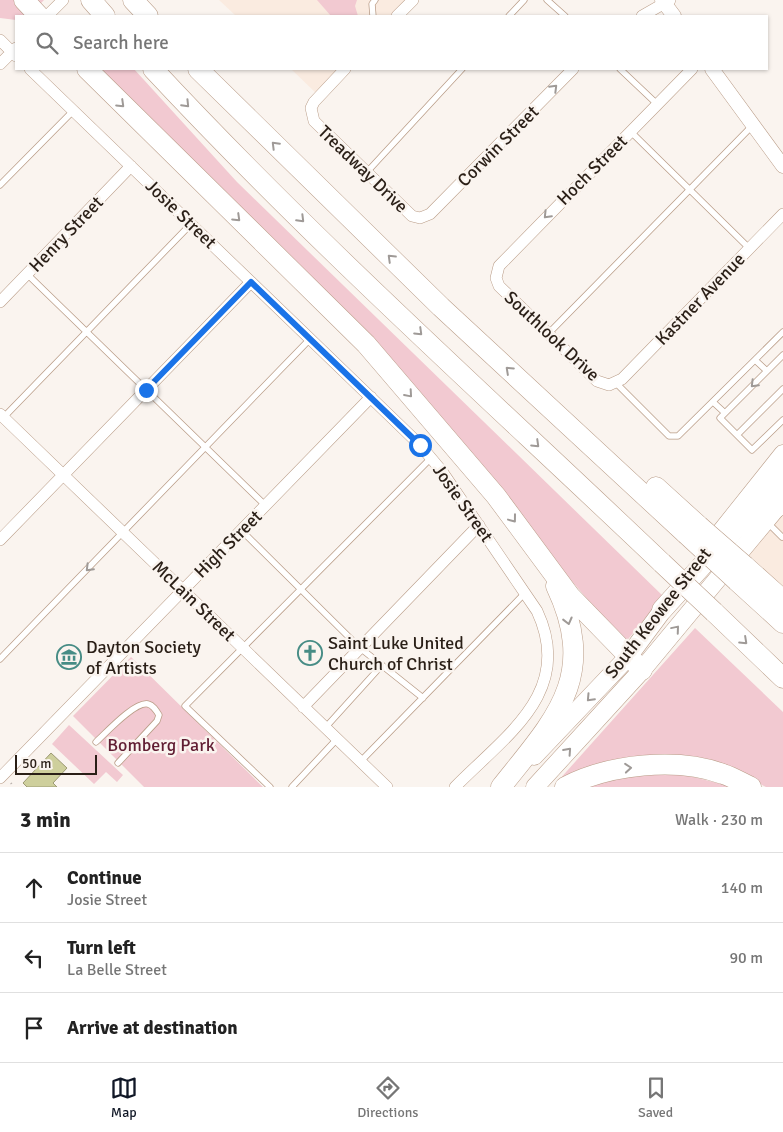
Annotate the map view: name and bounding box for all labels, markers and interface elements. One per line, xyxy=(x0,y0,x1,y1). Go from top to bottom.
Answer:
search box xyxy=(15,15,768,70)
icon: search xyxy=(33,29,61,57)
text: Search here xyxy=(73,31,169,55)
one-way arrow xyxy=(549,85,558,94)
one-way arrow xyxy=(115,98,124,107)
one-way arrow xyxy=(180,99,189,108)
street label: Corwin Street xyxy=(453,101,543,191)
street label: Treadway Drive xyxy=(314,121,412,217)
street label: Hoch Street xyxy=(552,130,632,210)
one-way arrow xyxy=(272,142,281,151)
street label: Josie Street xyxy=(141,175,221,253)
street label: Henry Street xyxy=(24,191,108,277)
one-way arrow xyxy=(544,210,553,219)
one-way arrow xyxy=(231,212,240,221)
one-way arrow xyxy=(295,213,304,222)
street label: Kastner Avenue xyxy=(650,248,750,350)
one-way arrow xyxy=(388,255,397,264)
street label: Southlook Drive xyxy=(500,286,604,386)
one-way arrow xyxy=(413,326,422,335)
one-way arrow xyxy=(506,367,515,376)
one-way arrow xyxy=(751,378,760,387)
route end xyxy=(135,379,158,402)
one-way arrow xyxy=(403,389,412,398)
route start xyxy=(409,434,432,457)
one-way arrow xyxy=(531,438,540,447)
street label: Josie Street xyxy=(428,460,498,546)
street label: High Street xyxy=(189,505,267,583)
one-way arrow xyxy=(507,513,516,523)
street label: South Keowee Street xyxy=(600,543,716,683)
street label: McLain Street xyxy=(148,556,240,646)
one-way arrow xyxy=(86,562,95,571)
one-way arrow xyxy=(563,616,573,624)
one-way arrow xyxy=(670,626,679,635)
place label: Saint Luke United Church of Christ xyxy=(328,632,464,675)
one-way arrow xyxy=(738,635,747,644)
place label: Dayton Society of Artists xyxy=(86,636,202,679)
church icon: Saint Luke United Church of Christ xyxy=(297,640,323,666)
museum icon: Dayton Society of Artists xyxy=(56,644,82,670)
one-way arrow xyxy=(587,692,596,701)
park label: Bomberg Park xyxy=(107,734,215,756)
one-way arrow xyxy=(562,748,571,757)
scale bar xyxy=(15,752,98,775)
text: 50 m xyxy=(22,755,51,772)
one-way arrow xyxy=(625,763,633,774)
text: 3 min xyxy=(20,807,71,833)
text: Walk · 230 m xyxy=(675,810,763,830)
text: Continue xyxy=(67,866,142,890)
icon: ahead xyxy=(20,874,48,902)
text: 140 m xyxy=(721,878,763,898)
text: Josie Street xyxy=(67,890,147,910)
text: Turn left xyxy=(67,936,136,960)
icon: left xyxy=(20,944,48,972)
text: 90 m xyxy=(729,948,763,968)
text: La Belle Street xyxy=(67,960,167,980)
icon: arrive xyxy=(20,1014,48,1042)
text: Arrive at destination xyxy=(67,1016,238,1040)
tab: Map xyxy=(110,1074,138,1121)
tab: Directions xyxy=(357,1074,418,1121)
tab: Saved xyxy=(638,1074,673,1121)

